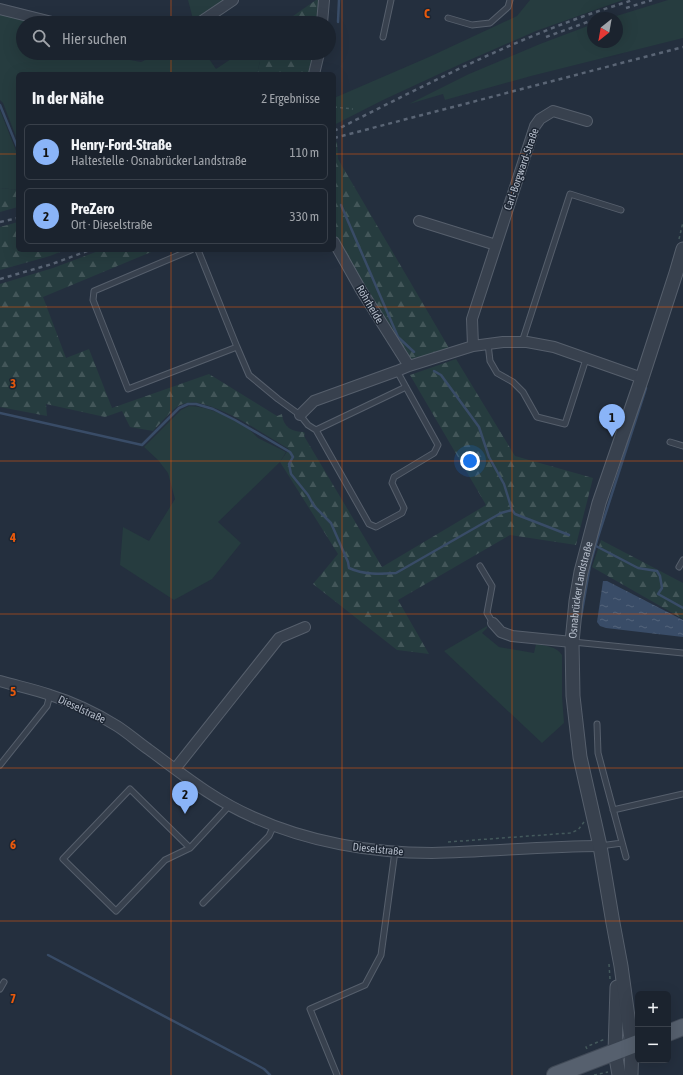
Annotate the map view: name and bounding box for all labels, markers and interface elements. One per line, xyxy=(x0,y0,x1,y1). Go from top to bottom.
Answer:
text: C xyxy=(424,6,430,21)
north arrow xyxy=(587,12,623,48)
search box xyxy=(16,16,336,60)
icon: search xyxy=(30,27,52,49)
text: Hier suchen xyxy=(62,30,127,47)
text: In der Nähe xyxy=(32,88,104,108)
text: 2 Ergebnisse xyxy=(261,91,320,106)
street label: Carl-Borgward-Straße xyxy=(501,126,541,212)
text: Henry-Ford-Straße xyxy=(71,136,172,153)
text: 1 xyxy=(43,145,49,160)
text: 110 m xyxy=(290,145,319,160)
text: Haltestelle · Osnabrücker Landstraße xyxy=(71,153,247,168)
text: PreZero xyxy=(71,200,115,217)
text: 2 xyxy=(43,209,49,224)
text: 330 m xyxy=(290,209,319,224)
text: Ort · Dieselstraße xyxy=(71,217,152,232)
street label: Röhrheide xyxy=(354,283,386,325)
text: 3 xyxy=(10,376,16,391)
pin: 1 xyxy=(599,404,625,437)
your location xyxy=(460,451,480,471)
text: 4 xyxy=(9,530,16,545)
street label: Osnabrücker Landstraße xyxy=(566,540,595,639)
text: 5 xyxy=(10,684,16,699)
street label: Dieselstraße xyxy=(56,693,108,725)
pin: 2 xyxy=(172,781,198,814)
text: 6 xyxy=(10,837,16,852)
street label: Dieselstraße xyxy=(352,840,404,858)
text: 7 xyxy=(10,991,16,1006)
map controls xyxy=(635,991,671,1063)
button: + xyxy=(635,991,671,1027)
button: − xyxy=(635,1027,671,1063)

